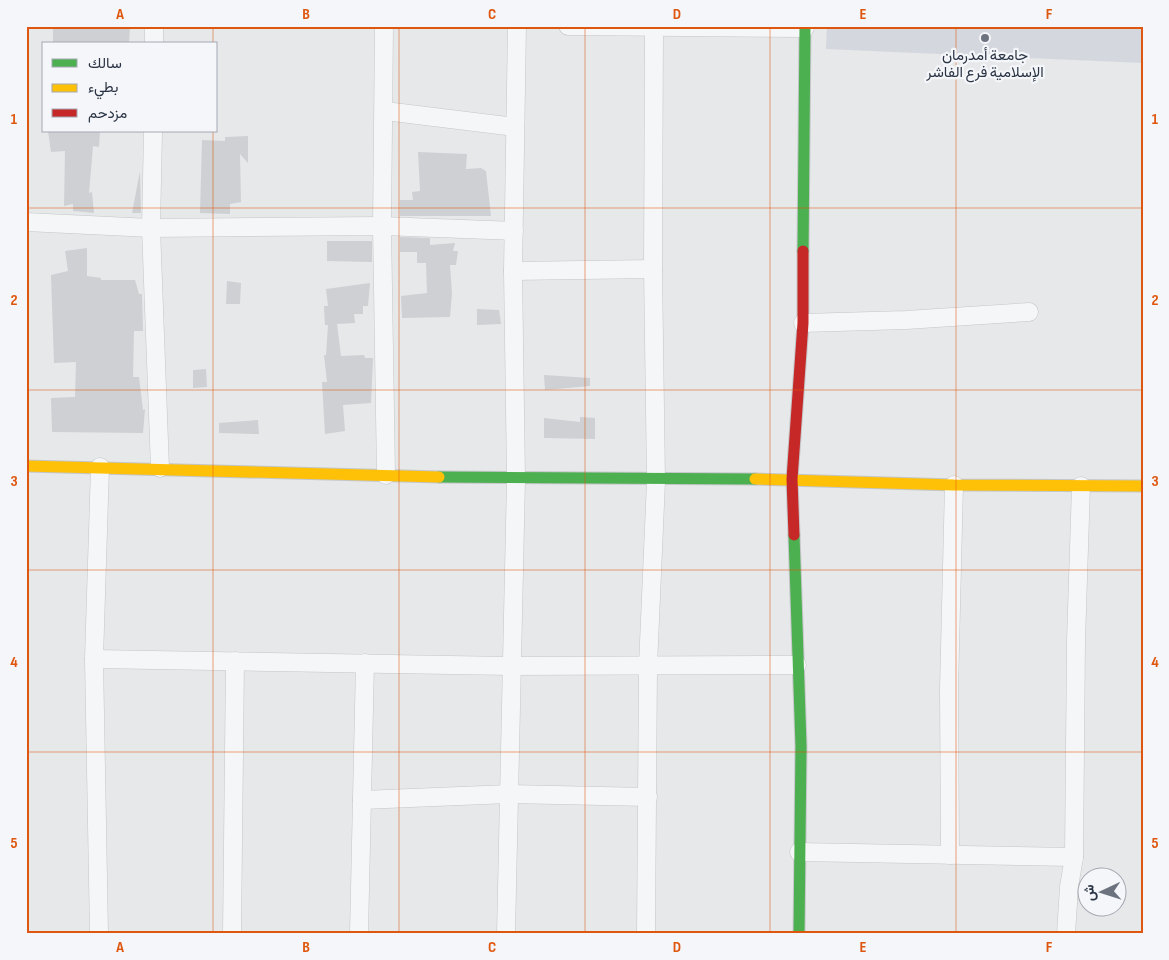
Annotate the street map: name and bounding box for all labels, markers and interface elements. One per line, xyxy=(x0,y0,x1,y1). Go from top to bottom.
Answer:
text: A xyxy=(115,5,124,24)
text: B xyxy=(302,5,310,24)
text: C xyxy=(488,5,496,24)
text: D xyxy=(673,5,681,24)
text: E xyxy=(860,5,867,24)
text: F xyxy=(1046,5,1053,24)
marker: جامعة أمدرمان الإسلامية فرع الفاشر xyxy=(979,32,991,44)
legend xyxy=(42,42,218,132)
place label: جامعة أمدرمان الإسلامية فرع الفاشر xyxy=(925,46,1044,83)
text: سالك xyxy=(88,54,122,73)
text: بطيء xyxy=(88,78,118,100)
text: مزدحم xyxy=(88,104,127,123)
text: 1 xyxy=(11,110,18,129)
text: 1 xyxy=(1152,110,1159,129)
text: 2 xyxy=(10,291,18,310)
text: 2 xyxy=(1151,291,1159,310)
text: 3 xyxy=(10,472,18,491)
text: 3 xyxy=(1151,472,1159,491)
text: 4 xyxy=(10,653,18,672)
text: 4 xyxy=(1151,653,1159,672)
text: 5 xyxy=(10,834,18,853)
text: 5 xyxy=(1151,834,1159,853)
north arrow xyxy=(1076,868,1126,918)
text: ش xyxy=(1080,884,1099,902)
text: A xyxy=(115,938,124,957)
text: B xyxy=(302,938,310,957)
text: C xyxy=(488,938,496,957)
text: D xyxy=(673,938,681,957)
text: E xyxy=(860,938,867,957)
text: F xyxy=(1046,938,1053,957)

